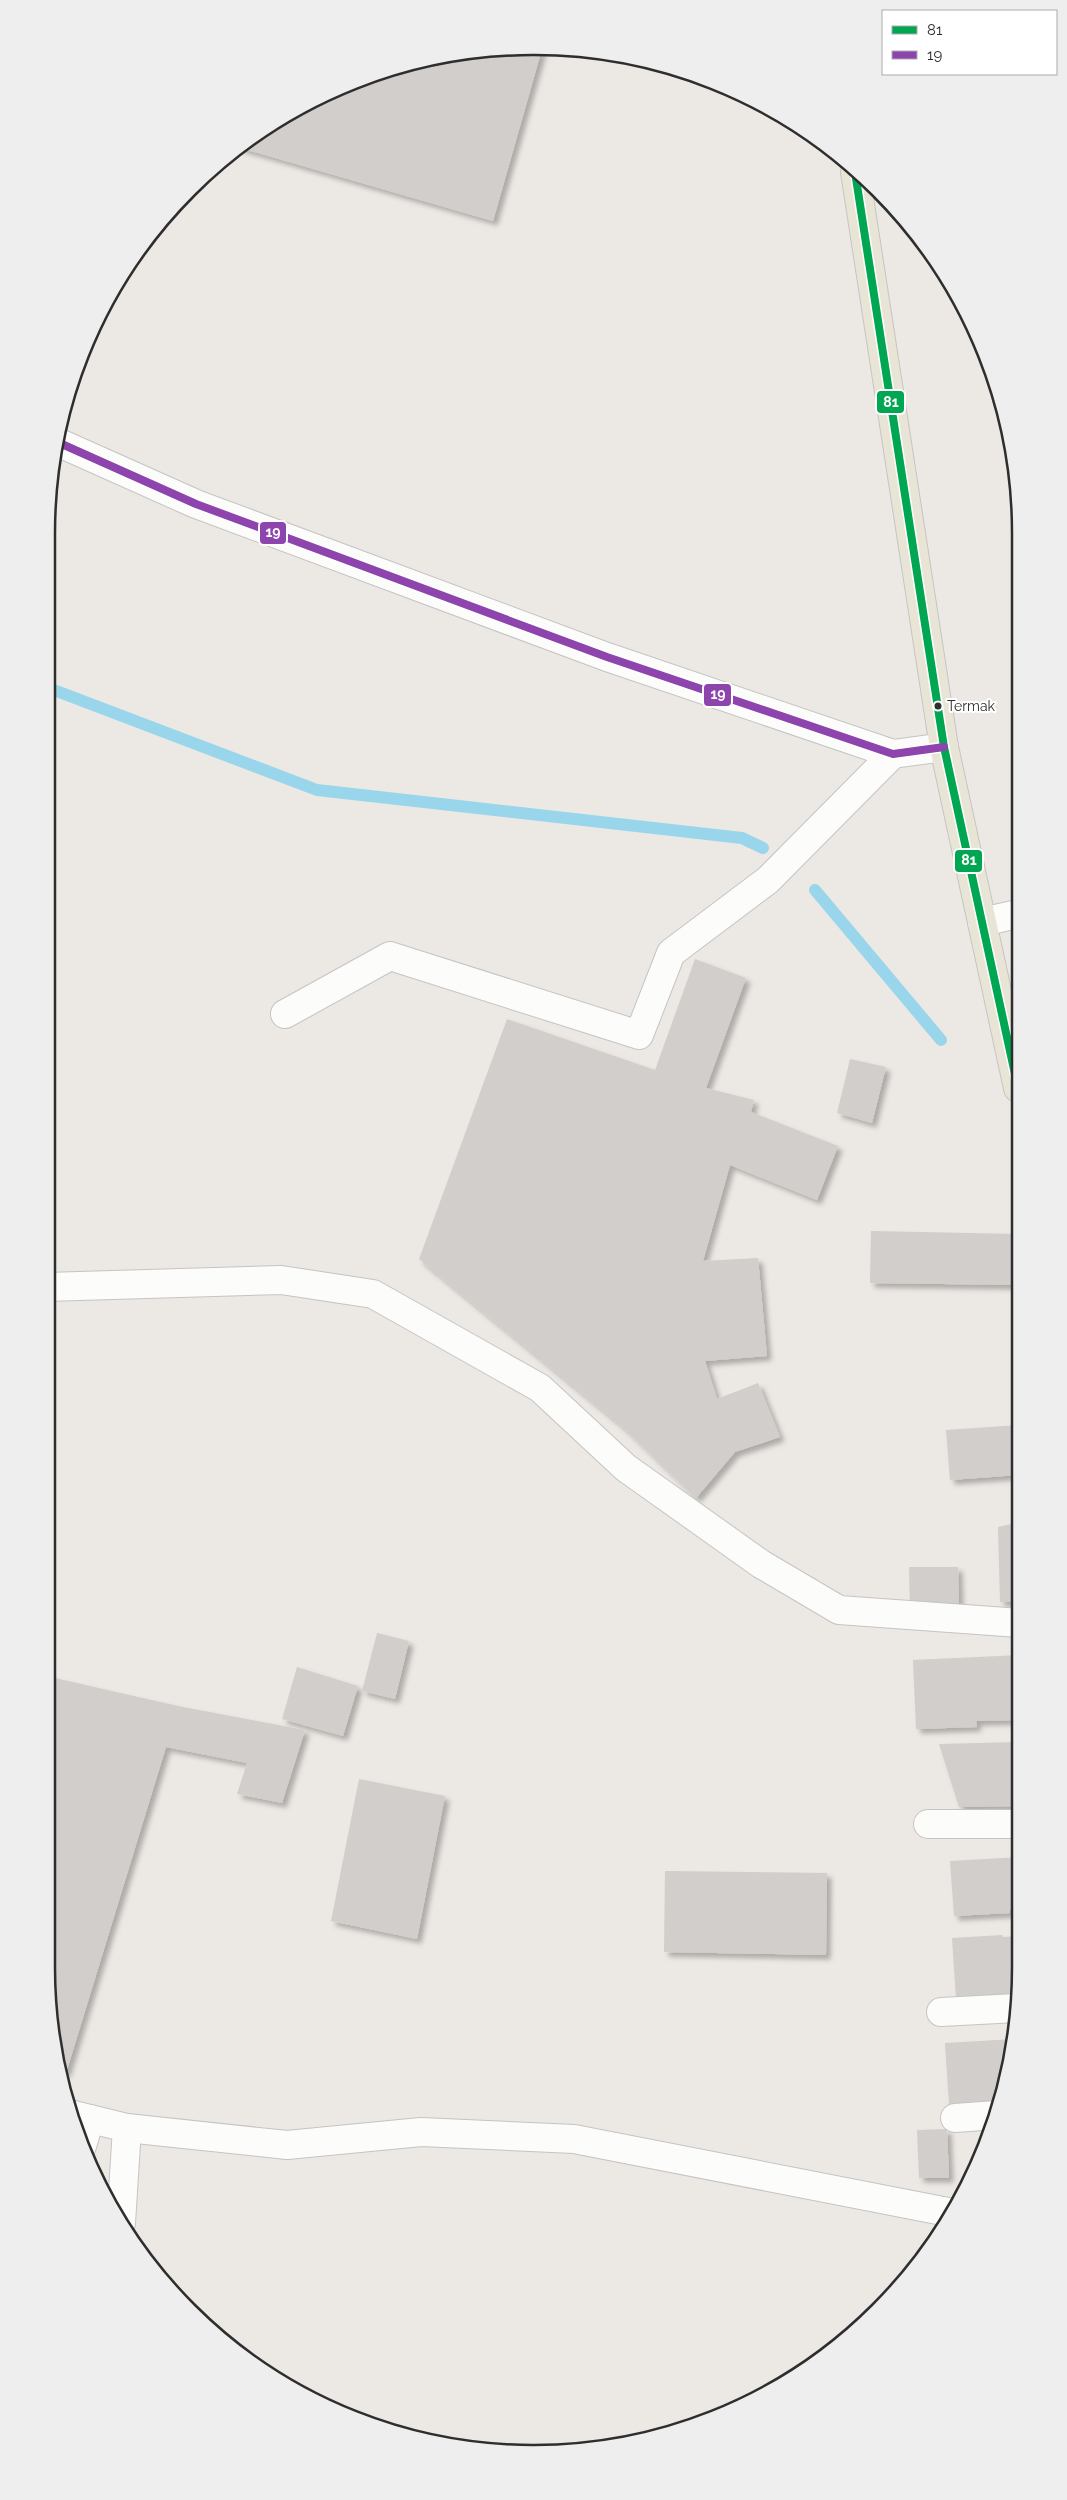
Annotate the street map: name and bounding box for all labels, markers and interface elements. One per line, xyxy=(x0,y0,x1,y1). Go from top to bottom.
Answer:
legend xyxy=(882,10,1057,75)
text: 81 xyxy=(927,21,943,39)
text: 19 xyxy=(927,46,942,64)
line badge: 81 xyxy=(876,390,905,414)
text: 81 xyxy=(883,394,899,410)
line badge: 19 xyxy=(259,521,287,545)
text: 19 xyxy=(265,524,281,540)
line badge: 19 xyxy=(703,683,732,707)
text: 19 xyxy=(710,686,726,702)
place label: Termak xyxy=(947,698,996,714)
marker: Termak xyxy=(933,701,943,711)
line badge: 81 xyxy=(954,849,983,873)
text: 81 xyxy=(961,852,977,868)

